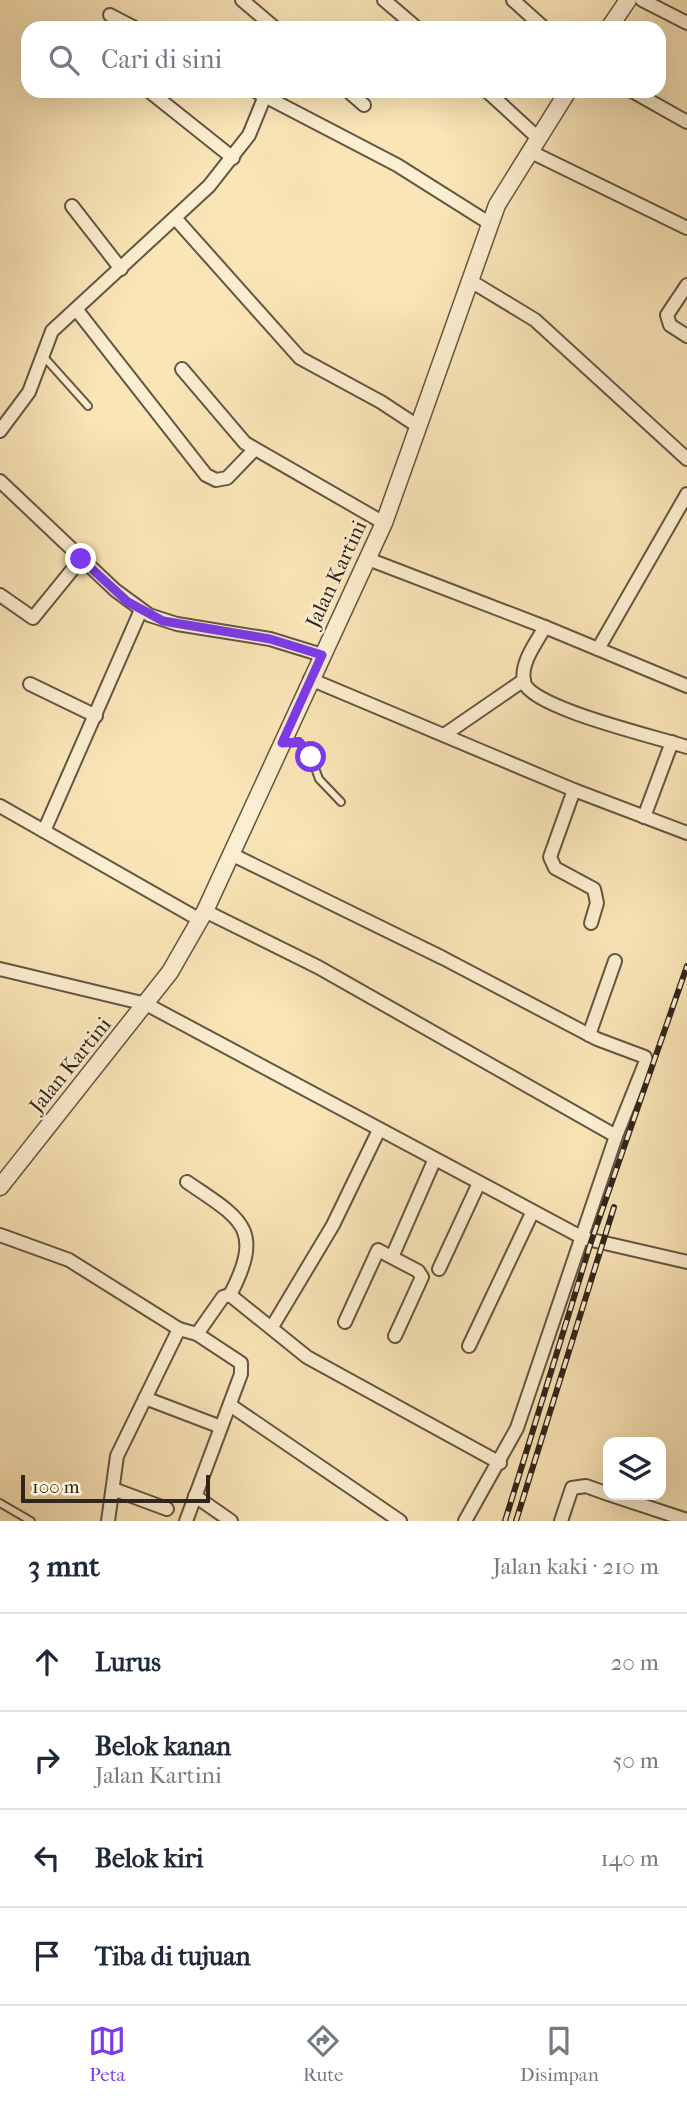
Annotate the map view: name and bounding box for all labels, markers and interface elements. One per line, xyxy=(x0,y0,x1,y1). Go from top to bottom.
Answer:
search box xyxy=(21,21,666,98)
icon: search xyxy=(45,41,83,79)
text: Cari di sini xyxy=(101,44,222,75)
street label: Jalan Kartini xyxy=(300,516,371,633)
route end xyxy=(65,543,96,574)
route start xyxy=(295,741,326,772)
street label: Jalan Kartini xyxy=(23,1012,116,1119)
map controls xyxy=(603,1437,666,1500)
button: layers xyxy=(603,1437,666,1500)
scale bar xyxy=(21,1472,210,1504)
text: 100 m xyxy=(32,1476,80,1498)
text: 3 mnt xyxy=(28,1549,100,1584)
text: Jalan kaki · 210 m xyxy=(493,1553,659,1580)
icon: ahead xyxy=(28,1643,66,1681)
text: Lurus xyxy=(95,1647,161,1678)
text: 20 m xyxy=(610,1649,659,1676)
text: Belok kanan xyxy=(95,1731,231,1762)
icon: right xyxy=(28,1741,66,1779)
text: 50 m xyxy=(612,1747,659,1774)
text: Jalan Kartini xyxy=(95,1762,222,1789)
icon: left xyxy=(28,1839,66,1877)
text: Belok kiri xyxy=(95,1843,203,1874)
text: 140 m xyxy=(600,1845,659,1872)
icon: arrive xyxy=(28,1937,66,1975)
text: Tiba di tujuan xyxy=(95,1941,251,1972)
tab: Peta xyxy=(88,2022,126,2086)
tab: Rute xyxy=(303,2022,343,2086)
tab: Disimpan xyxy=(520,2022,599,2086)

